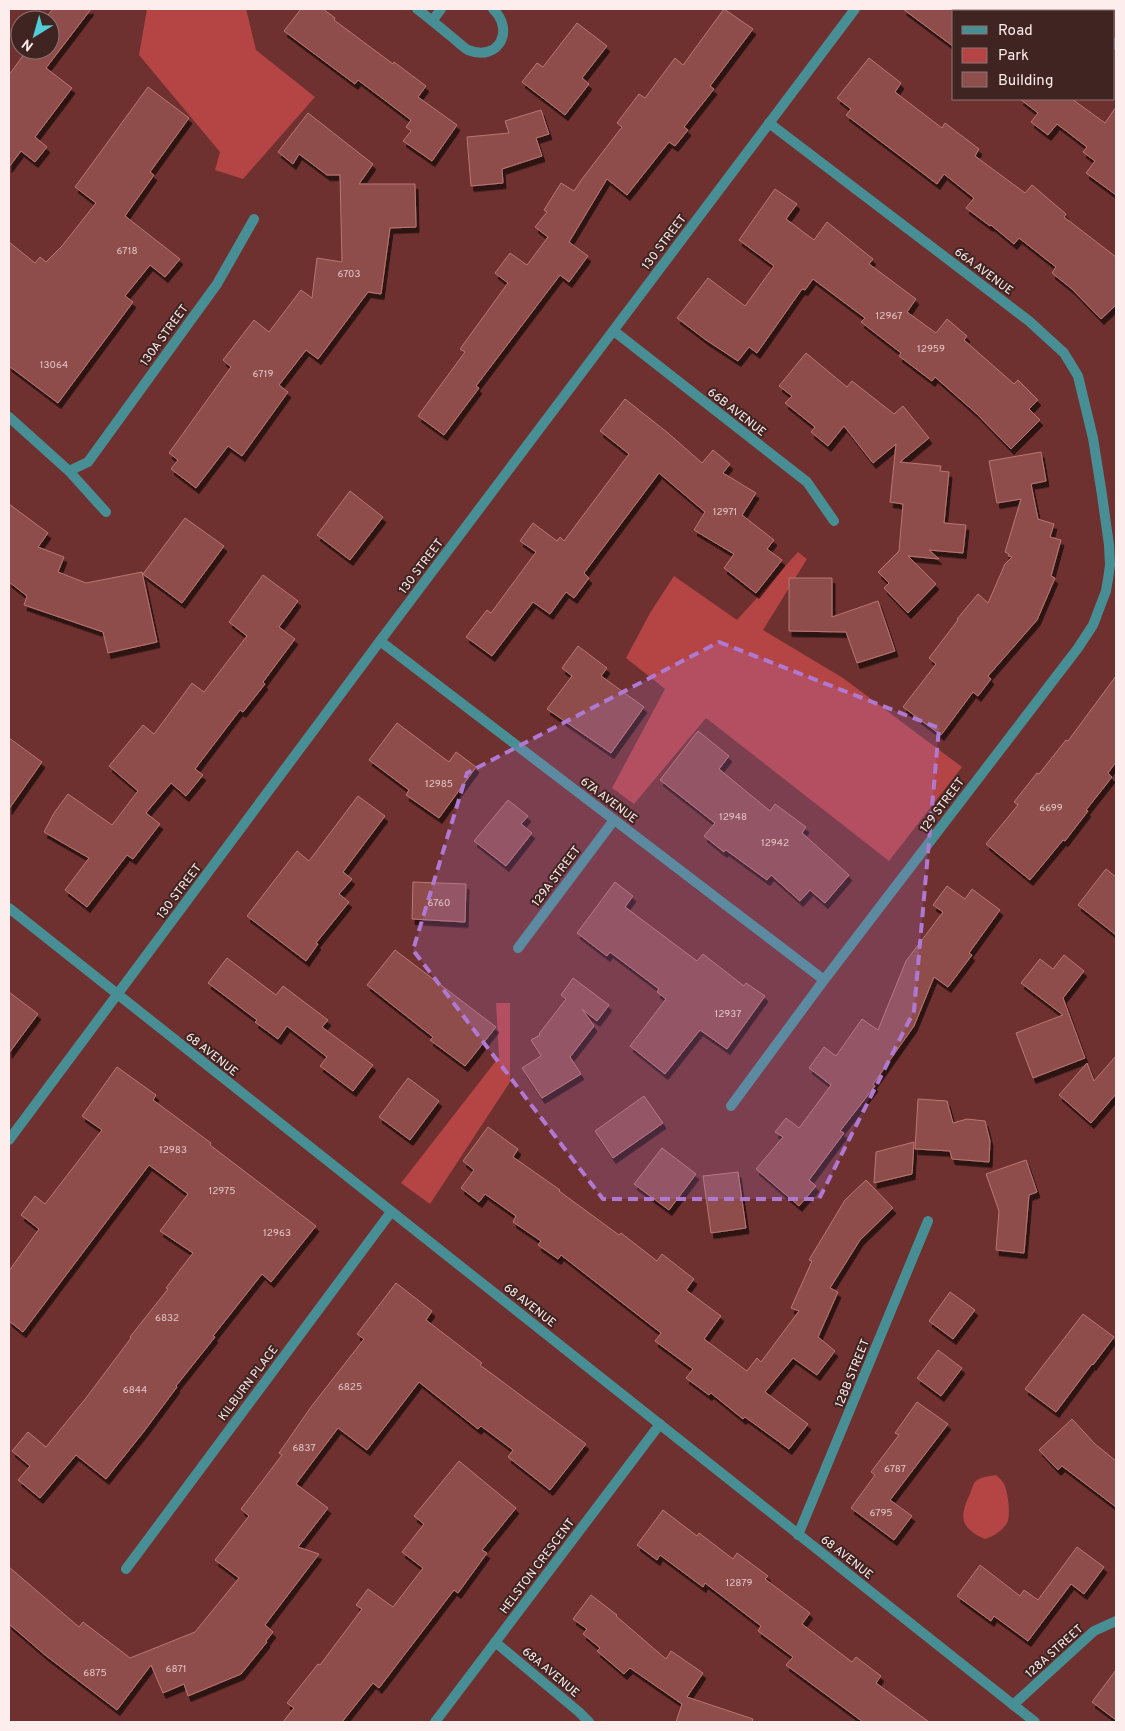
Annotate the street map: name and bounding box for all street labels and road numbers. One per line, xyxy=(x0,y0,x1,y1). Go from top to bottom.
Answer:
street label: 130 STREET xyxy=(639,212,691,273)
street label: 66A AVENUE xyxy=(951,244,1016,299)
street label: 130A STREET xyxy=(137,302,193,370)
street label: 66B AVENUE xyxy=(704,385,769,441)
street label: 130 STREET xyxy=(396,536,448,597)
street label: 67A AVENUE xyxy=(577,774,640,828)
street label: 129 STREET xyxy=(917,775,969,836)
street label: 129A STREET xyxy=(529,843,585,910)
street label: 130 STREET xyxy=(154,861,206,922)
street label: 68 AVENUE xyxy=(182,1029,241,1080)
street label: 68 AVENUE xyxy=(500,1280,559,1331)
street label: 128B STREET xyxy=(832,1337,874,1410)
street label: KILBURN PLACE xyxy=(215,1343,282,1424)
street label: HELSTON CRESCENT xyxy=(497,1516,579,1618)
street label: 68 AVENUE xyxy=(817,1532,876,1583)
street label: 128A STREET xyxy=(1022,1621,1087,1682)
street label: 68A AVENUE xyxy=(518,1644,582,1701)

